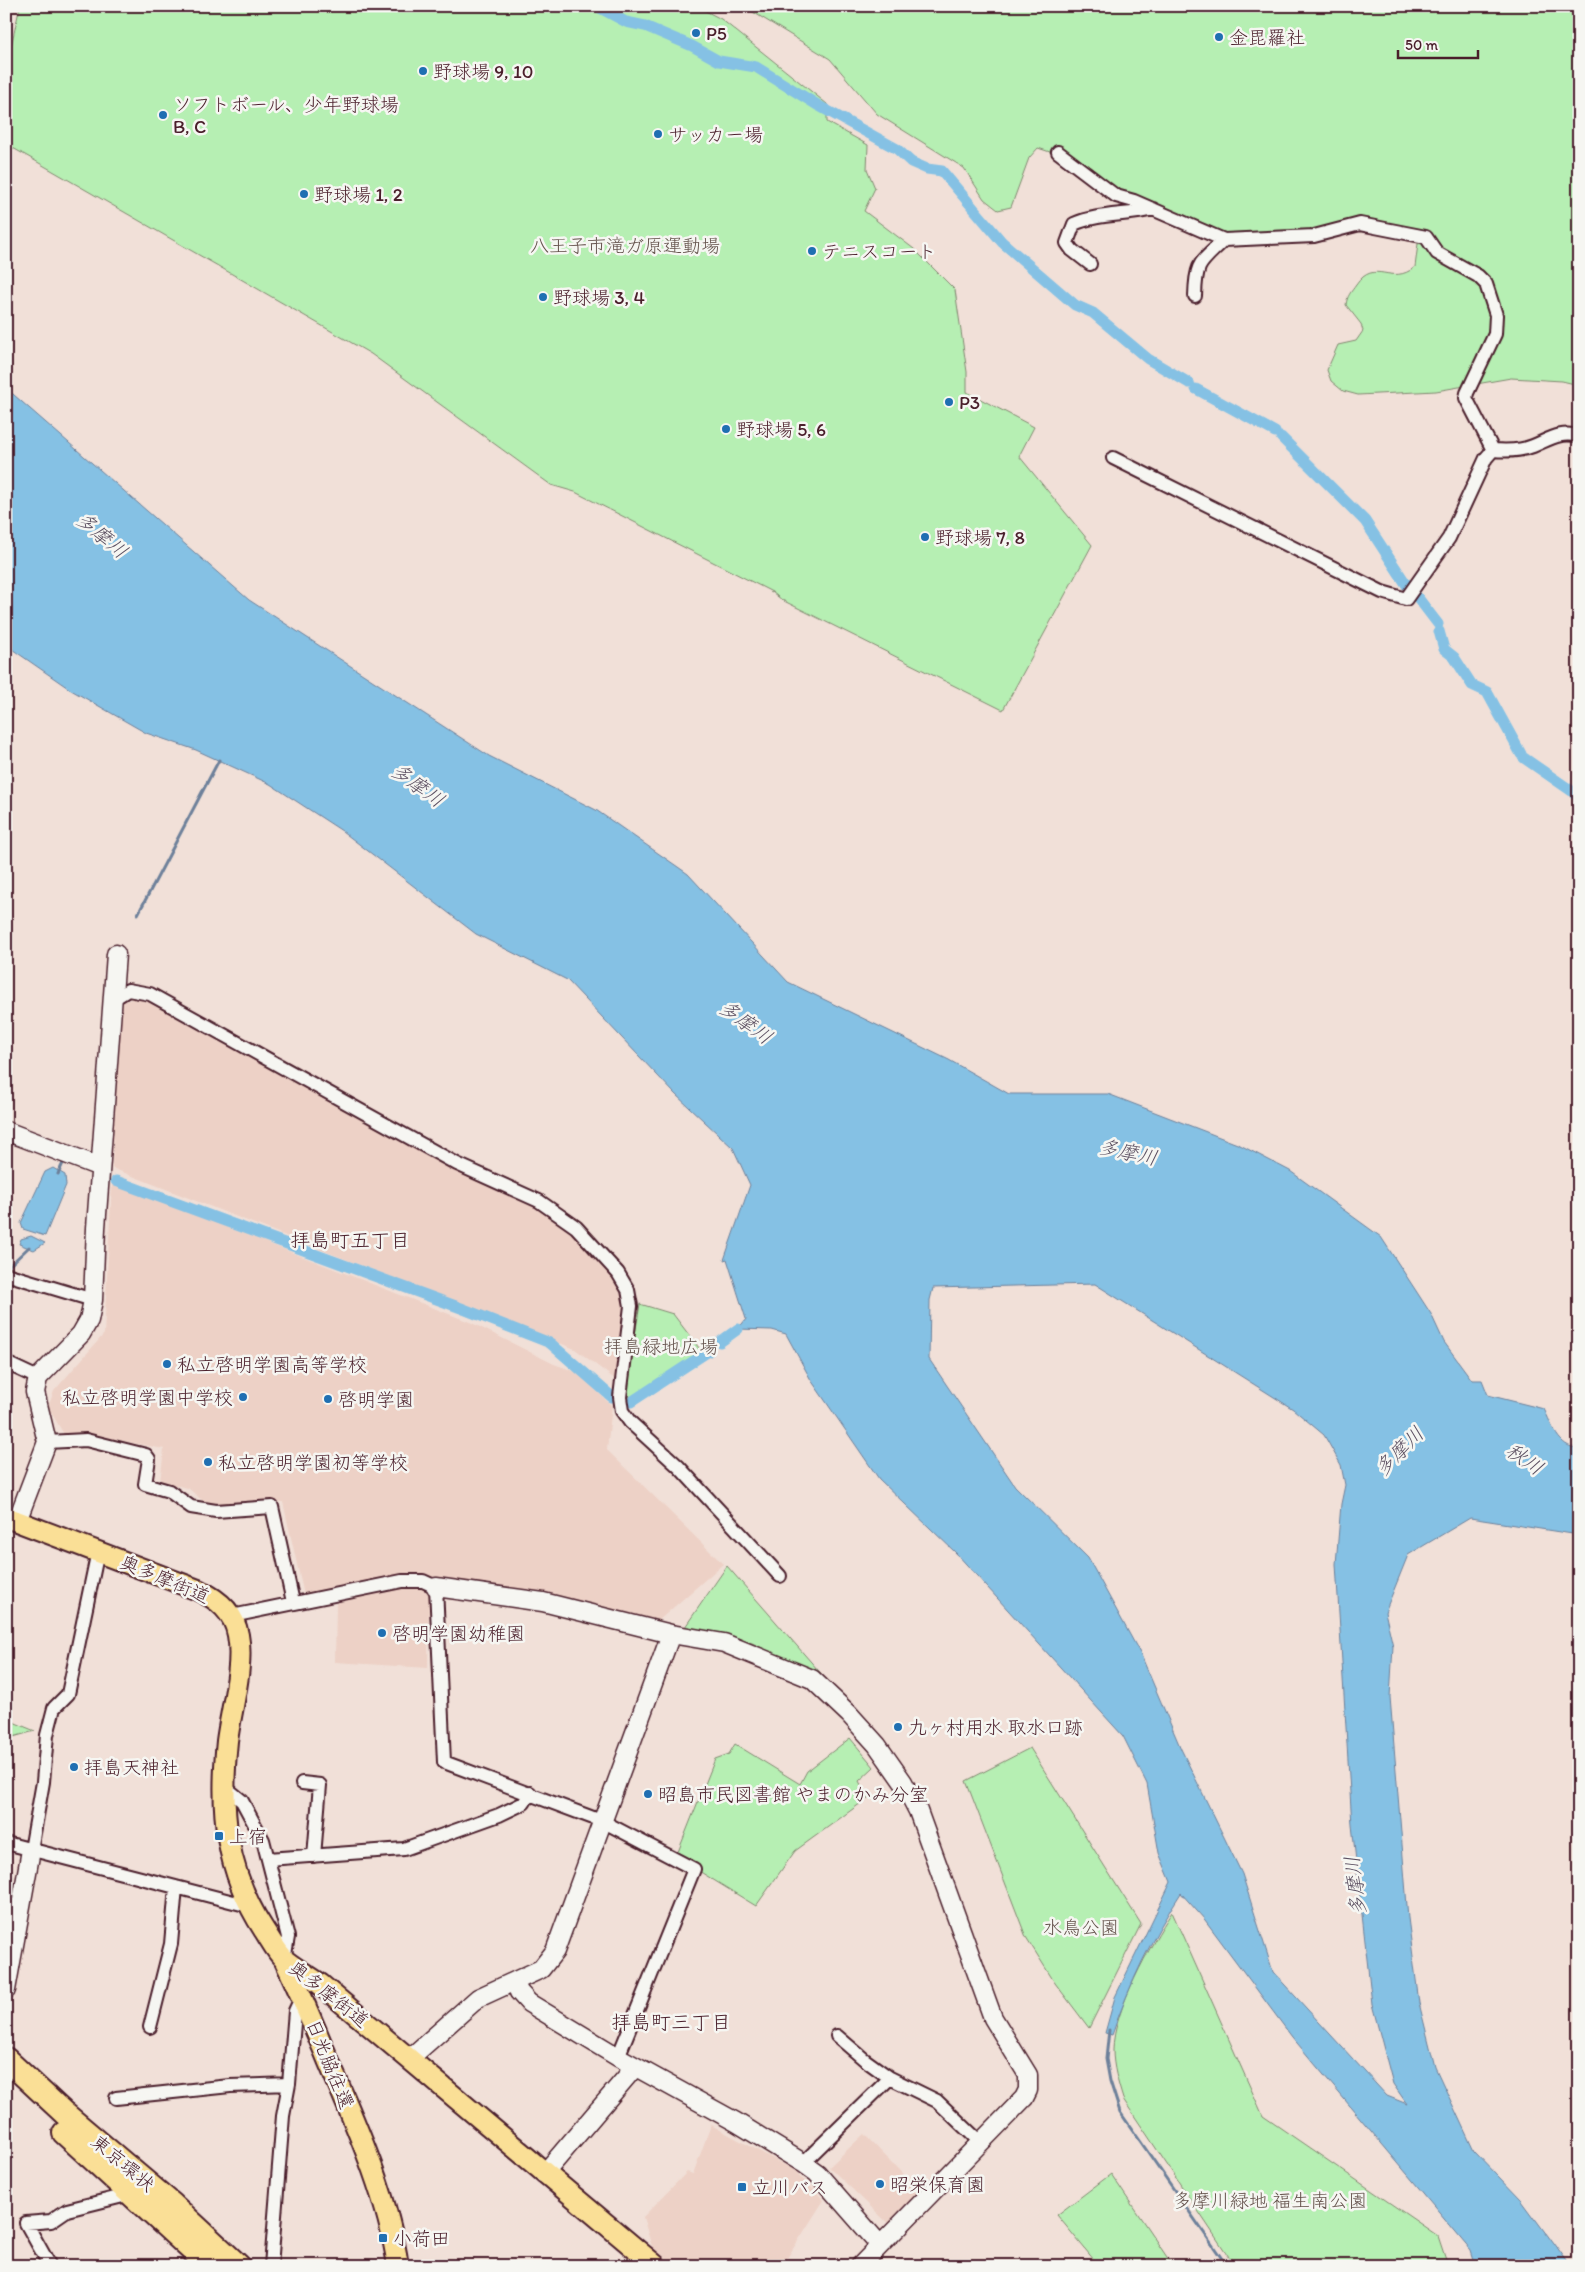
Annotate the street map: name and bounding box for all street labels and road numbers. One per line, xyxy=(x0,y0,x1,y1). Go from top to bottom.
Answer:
street label: 奥多摩街道 xyxy=(117,1550,213,1608)
street label: 奥多摩街道 xyxy=(284,1956,374,2032)
street label: 日光脇往還 xyxy=(302,2016,358,2112)
street label: 東京環状 xyxy=(86,2130,160,2196)

